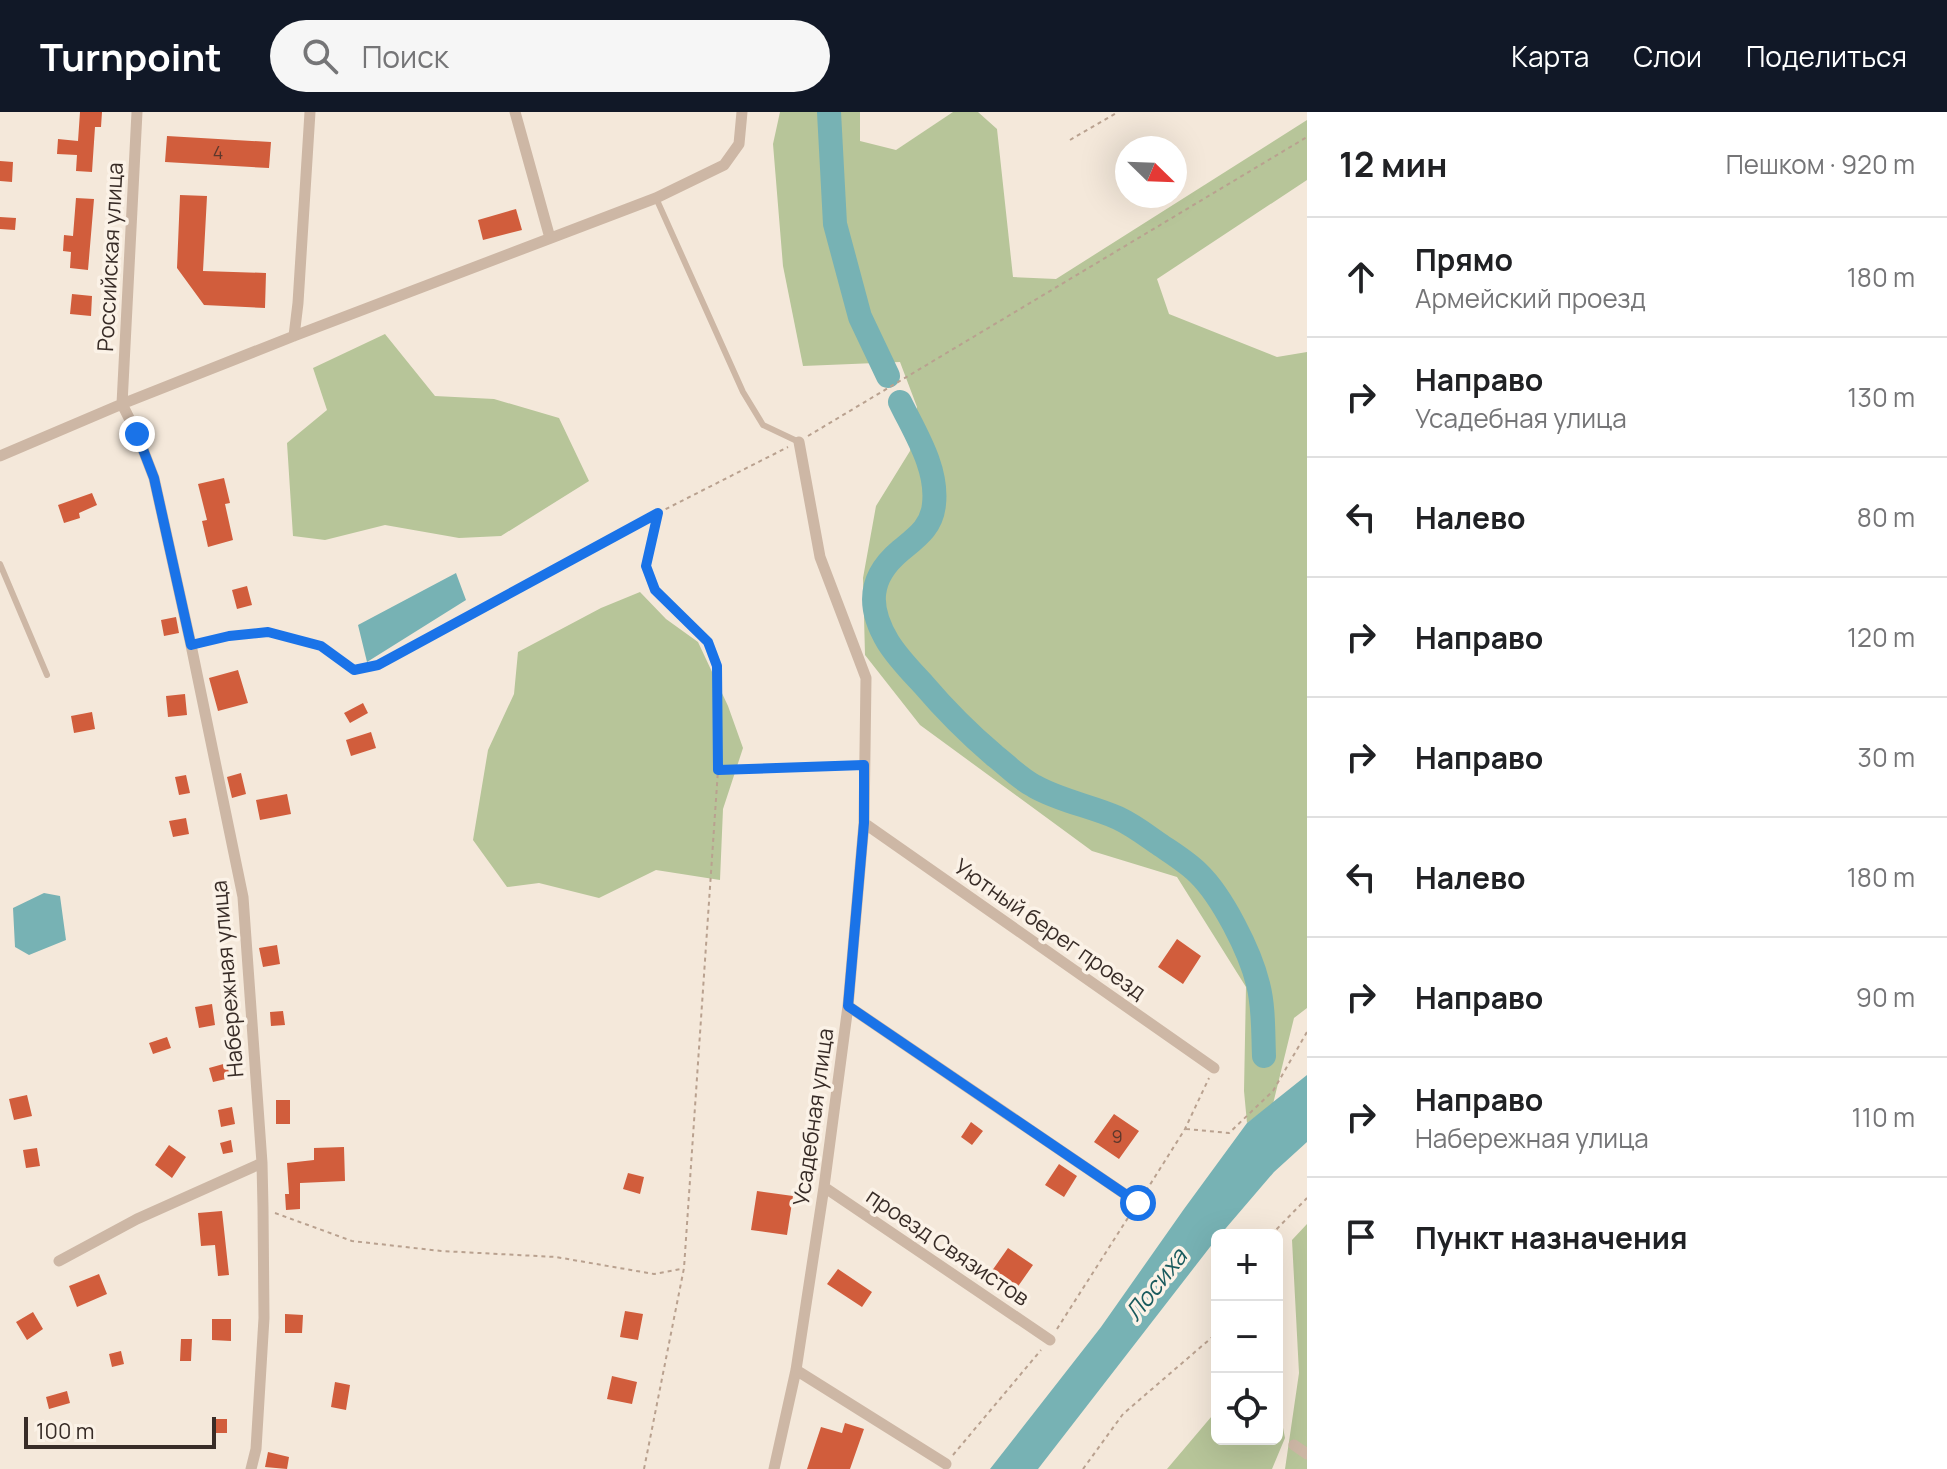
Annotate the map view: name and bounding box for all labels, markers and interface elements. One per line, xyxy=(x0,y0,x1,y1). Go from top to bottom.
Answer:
search box xyxy=(270,20,830,92)
text: Turnpoint xyxy=(40,30,222,82)
icon: search xyxy=(298,34,342,78)
text: Поиск xyxy=(362,36,449,77)
text: Карта xyxy=(1511,37,1589,75)
text: Слои xyxy=(1633,37,1702,75)
text: Поделиться xyxy=(1746,37,1907,75)
north arrow xyxy=(1115,136,1187,208)
house number: 4 xyxy=(213,140,223,164)
text: 12 мин xyxy=(1339,141,1447,187)
text: Пешком · 920 m xyxy=(1726,146,1915,182)
street label: Российская улица xyxy=(90,162,130,352)
text: Прямо xyxy=(1415,239,1513,280)
icon: ahead xyxy=(1339,255,1383,299)
text: 180 m xyxy=(1847,259,1915,295)
text: Армейский проезд xyxy=(1415,280,1646,316)
text: Направо xyxy=(1415,359,1543,400)
icon: right xyxy=(1339,375,1383,419)
text: 130 m xyxy=(1847,379,1915,415)
text: Усадебная улица xyxy=(1415,400,1627,436)
route end xyxy=(119,416,155,452)
icon: left xyxy=(1339,495,1383,539)
text: Налево xyxy=(1415,497,1525,538)
text: 80 m xyxy=(1857,499,1915,535)
icon: right xyxy=(1339,615,1383,659)
text: Направо xyxy=(1415,617,1543,658)
text: 120 m xyxy=(1847,619,1915,655)
icon: right xyxy=(1339,735,1383,779)
text: Направо xyxy=(1415,737,1543,778)
text: 30 m xyxy=(1858,739,1915,775)
street label: Уютный берег проезд xyxy=(948,851,1152,1007)
icon: left xyxy=(1339,855,1383,899)
text: Налево xyxy=(1415,857,1525,898)
text: 180 m xyxy=(1847,859,1915,895)
street label: Набережная улица xyxy=(203,879,251,1079)
icon: right xyxy=(1339,975,1383,1019)
text: Направо xyxy=(1415,977,1543,1018)
text: 90 m xyxy=(1856,979,1915,1015)
street label: Усадебная улица xyxy=(786,1026,840,1208)
text: Направо xyxy=(1415,1079,1543,1120)
icon: right xyxy=(1339,1095,1383,1139)
text: 110 m xyxy=(1852,1099,1915,1135)
text: Набережная улица xyxy=(1415,1120,1649,1156)
house number: 9 xyxy=(1111,1124,1123,1148)
street label: проезд Связистов xyxy=(861,1181,1036,1313)
route start xyxy=(1120,1185,1156,1221)
icon: arrive xyxy=(1339,1215,1383,1259)
text: Пункт назначения xyxy=(1415,1217,1688,1258)
map controls xyxy=(1211,1229,1283,1445)
button: + xyxy=(1211,1229,1283,1301)
water label: Лосиха xyxy=(1116,1240,1195,1327)
button: − xyxy=(1211,1301,1283,1373)
button: locate xyxy=(1211,1373,1283,1445)
scale bar xyxy=(24,1413,216,1449)
text: 100 m xyxy=(36,1416,94,1446)

